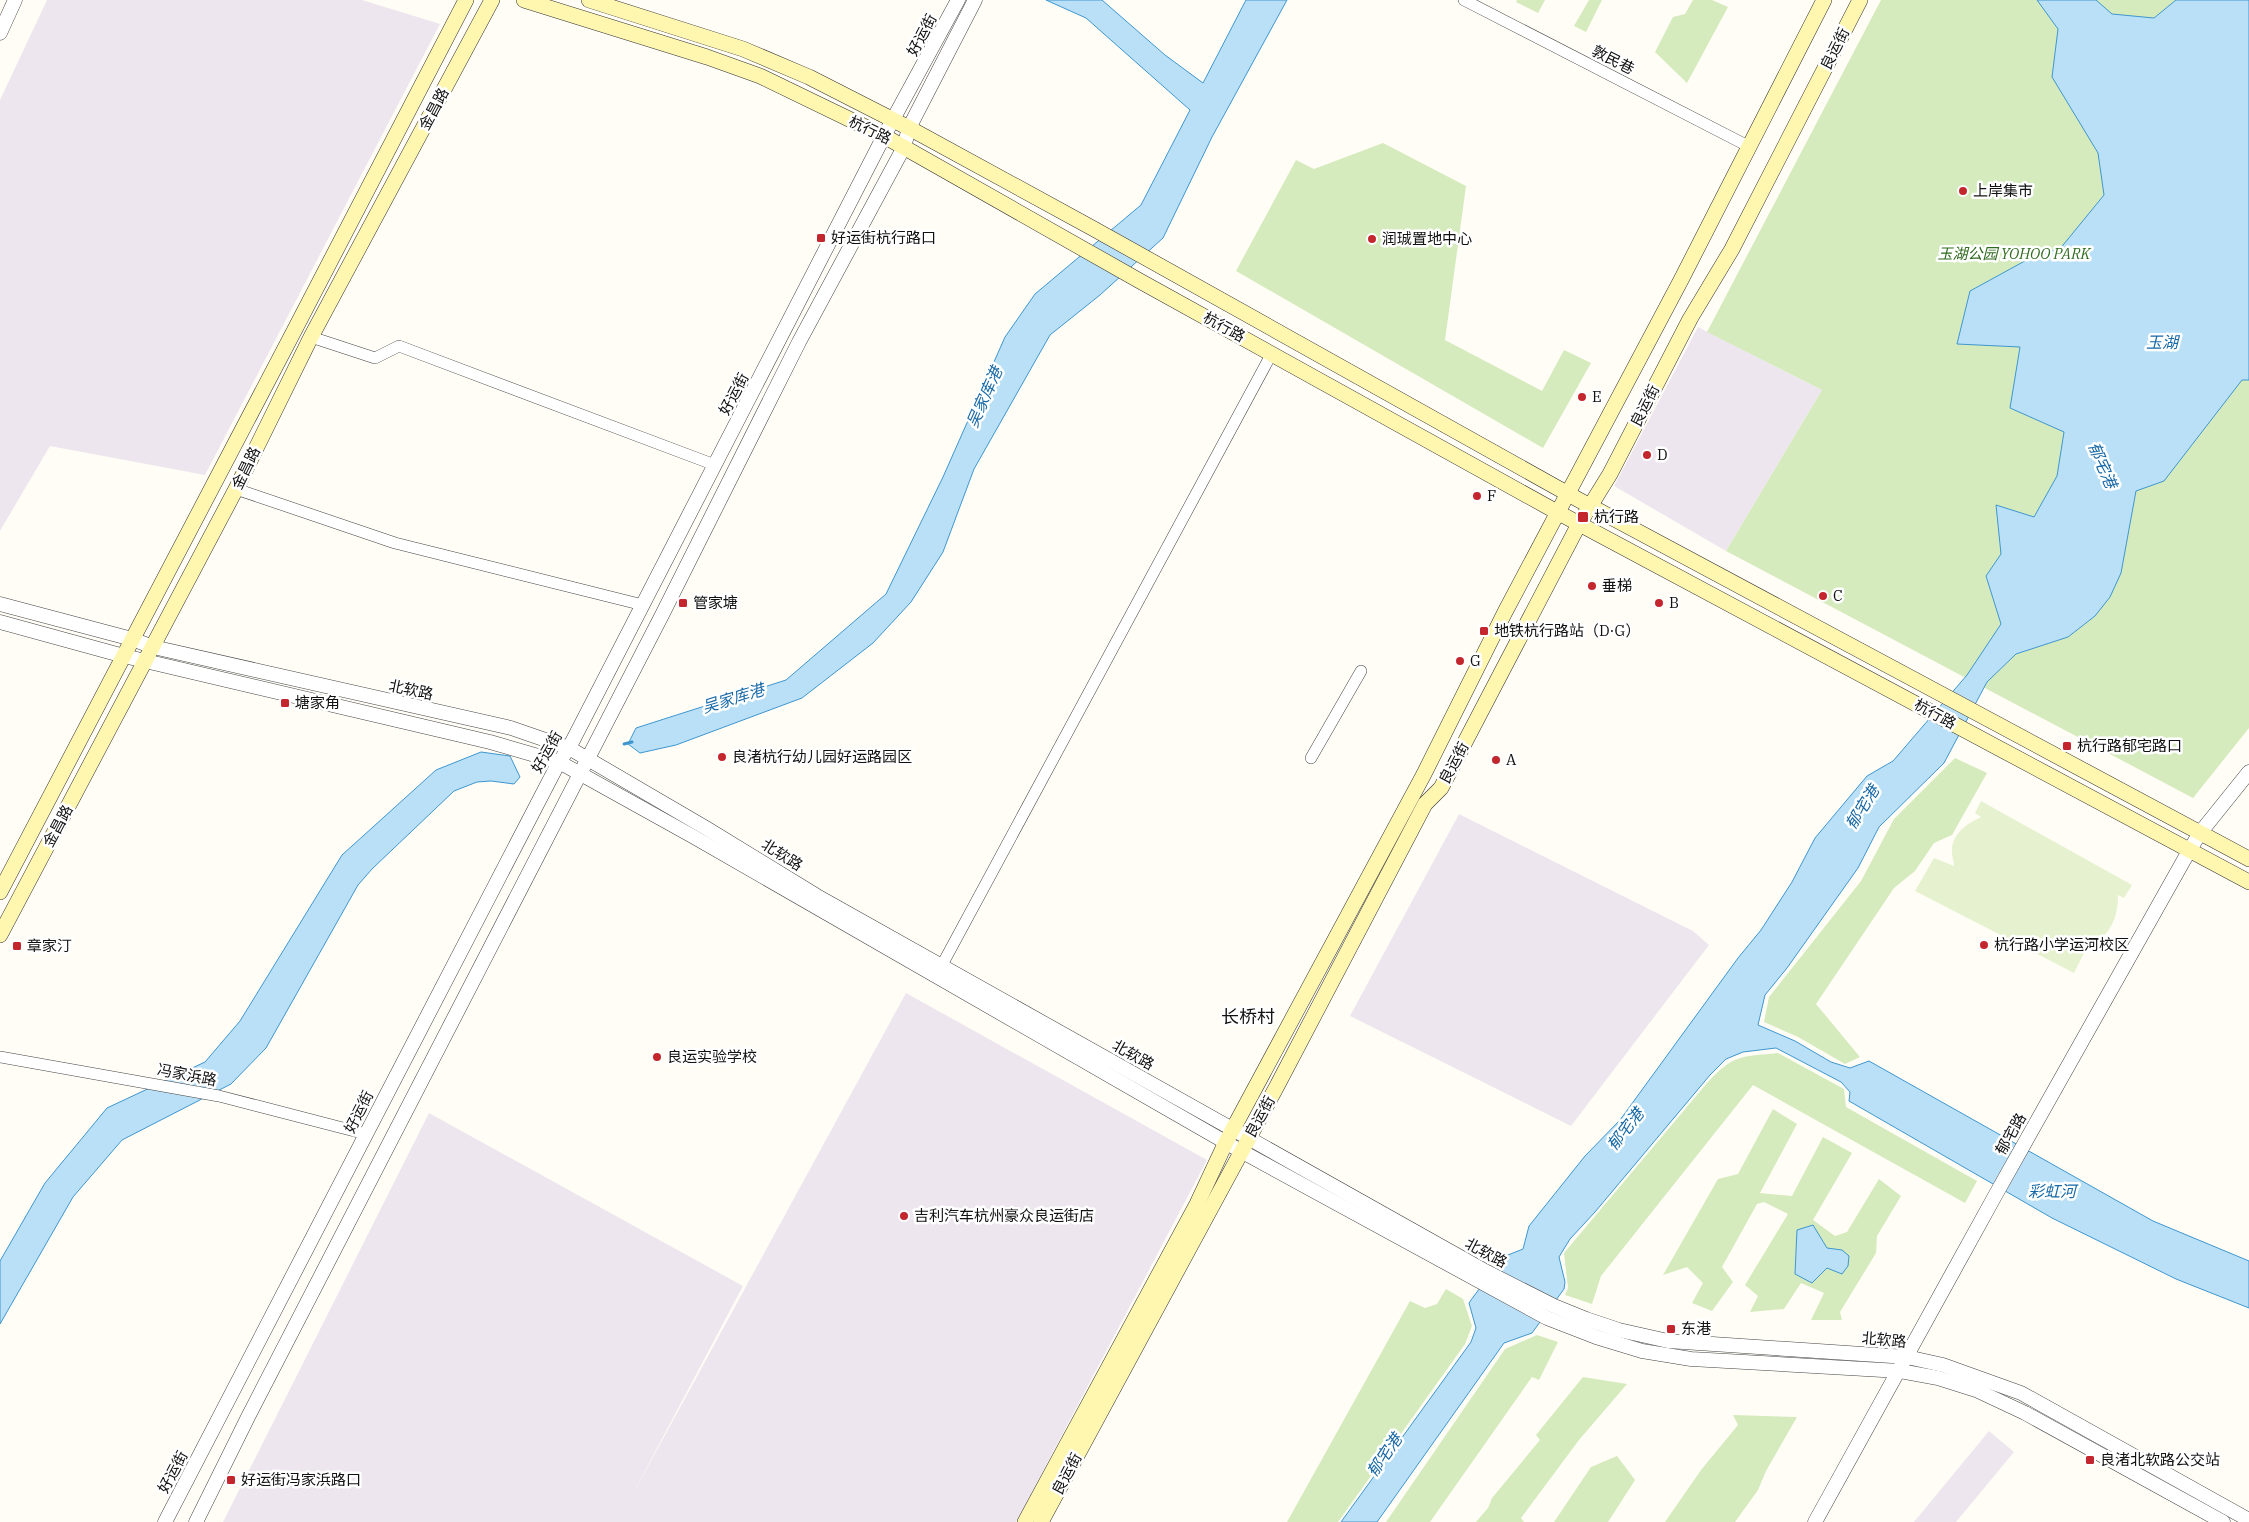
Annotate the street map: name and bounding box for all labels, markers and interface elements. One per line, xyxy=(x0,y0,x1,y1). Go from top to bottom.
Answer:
street label: 好运街 xyxy=(903,10,941,59)
street label: 良运街 xyxy=(1816,24,1853,73)
street label: 敦民巷 xyxy=(1589,41,1638,78)
street label: 金昌路 xyxy=(415,84,453,133)
street label: 杭行路 xyxy=(846,111,895,148)
place label: 上岸集市 xyxy=(1973,181,2033,200)
marker: 上岸集市 xyxy=(1957,185,1969,197)
place label: 好运街杭行路口 xyxy=(831,228,936,247)
place label: 润珹置地中心 xyxy=(1382,229,1472,248)
marker: 好运街杭行路口 xyxy=(815,232,827,244)
marker: 润珹置地中心 xyxy=(1366,233,1378,245)
park label: 玉湖公园 YOHOO PARK xyxy=(1938,244,2092,263)
street label: 杭行路 xyxy=(1200,307,1249,346)
water label: 玉湖 xyxy=(2146,332,2181,352)
water label: 吴家库港 xyxy=(962,362,1007,430)
street label: 好运街 xyxy=(715,369,753,418)
street label: 良运街 xyxy=(1626,381,1663,430)
place label: E xyxy=(1592,387,1602,406)
marker: E xyxy=(1576,391,1588,403)
water label: 郁宅港 xyxy=(2084,439,2122,493)
street label: 金昌路 xyxy=(227,443,264,492)
place label: D xyxy=(1657,445,1668,464)
marker: D xyxy=(1641,449,1653,461)
place label: F xyxy=(1487,486,1496,505)
marker: F xyxy=(1471,490,1483,502)
place label: 杭行路 xyxy=(1594,507,1639,526)
marker: 杭行路 xyxy=(1576,510,1590,524)
place label: 垂梯 xyxy=(1602,576,1632,595)
marker: 垂梯 xyxy=(1586,580,1598,592)
place label: C xyxy=(1833,586,1843,605)
marker: C xyxy=(1817,590,1829,602)
place label: 管家塘 xyxy=(693,593,738,612)
place label: B xyxy=(1669,593,1679,612)
marker: 管家塘 xyxy=(677,597,689,609)
marker: B xyxy=(1653,597,1665,609)
place label: 地铁杭行路站（D·G） xyxy=(1494,621,1640,640)
marker: 地铁杭行路站（D·G） xyxy=(1478,625,1490,637)
place label: G xyxy=(1470,651,1481,670)
marker: G xyxy=(1454,655,1466,667)
street label: 北软路 xyxy=(387,676,435,703)
water label: 吴家库港 xyxy=(699,678,768,717)
place label: 塘家角 xyxy=(295,693,340,712)
street label: 杭行路 xyxy=(1911,694,1960,733)
marker: 塘家角 xyxy=(279,697,291,709)
street label: 好运街 xyxy=(527,728,566,776)
place label: 杭行路郁宅路口 xyxy=(2077,736,2182,755)
street label: 良运街 xyxy=(1435,738,1473,787)
marker: 杭行路郁宅路口 xyxy=(2061,740,2073,752)
place label: 良渚杭行幼儿园好运路园区 xyxy=(732,747,912,766)
place label: A xyxy=(1506,750,1517,769)
marker: 良渚杭行幼儿园好运路园区 xyxy=(716,751,728,763)
marker: A xyxy=(1490,754,1502,766)
water label: 郁宅港 xyxy=(1841,780,1884,833)
street label: 金昌路 xyxy=(39,801,77,850)
street label: 北软路 xyxy=(758,835,806,875)
place label: 杭行路小学运河校区 xyxy=(1994,935,2129,954)
place label: 章家汀 xyxy=(27,936,72,955)
marker: 杭行路小学运河校区 xyxy=(1978,939,1990,951)
marker: 章家汀 xyxy=(11,940,23,952)
district label: 长桥村 xyxy=(1221,1005,1275,1028)
street label: 北软路 xyxy=(1109,1035,1158,1074)
place label: 良运实验学校 xyxy=(667,1047,757,1066)
marker: 良运实验学校 xyxy=(651,1051,663,1063)
street label: 冯家浜路 xyxy=(156,1059,218,1090)
street label: 好运街 xyxy=(340,1087,377,1136)
street label: 良运街 xyxy=(1240,1092,1279,1141)
water label: 郁宅港 xyxy=(1602,1102,1649,1154)
street label: 郁宅路 xyxy=(1991,1110,2030,1158)
water label: 彩虹河 xyxy=(2028,1181,2079,1201)
place label: 吉利汽车杭州豪众良运街店 xyxy=(914,1206,1094,1225)
marker: 吉利汽车杭州豪众良运街店 xyxy=(898,1210,910,1222)
street label: 北软路 xyxy=(1462,1234,1511,1272)
place label: 东港 xyxy=(1681,1319,1711,1338)
marker: 东港 xyxy=(1665,1323,1677,1335)
street label: 北软路 xyxy=(1861,1328,1907,1351)
water label: 郁宅港 xyxy=(1362,1428,1407,1480)
street label: 好运街 xyxy=(154,1447,192,1496)
street label: 良运街 xyxy=(1048,1449,1086,1498)
place label: 良渚北软路公交站 xyxy=(2100,1450,2220,1469)
marker: 良渚北软路公交站 xyxy=(2084,1454,2096,1466)
place label: 好运街冯家浜路口 xyxy=(241,1470,361,1489)
marker: 好运街冯家浜路口 xyxy=(225,1474,237,1486)

